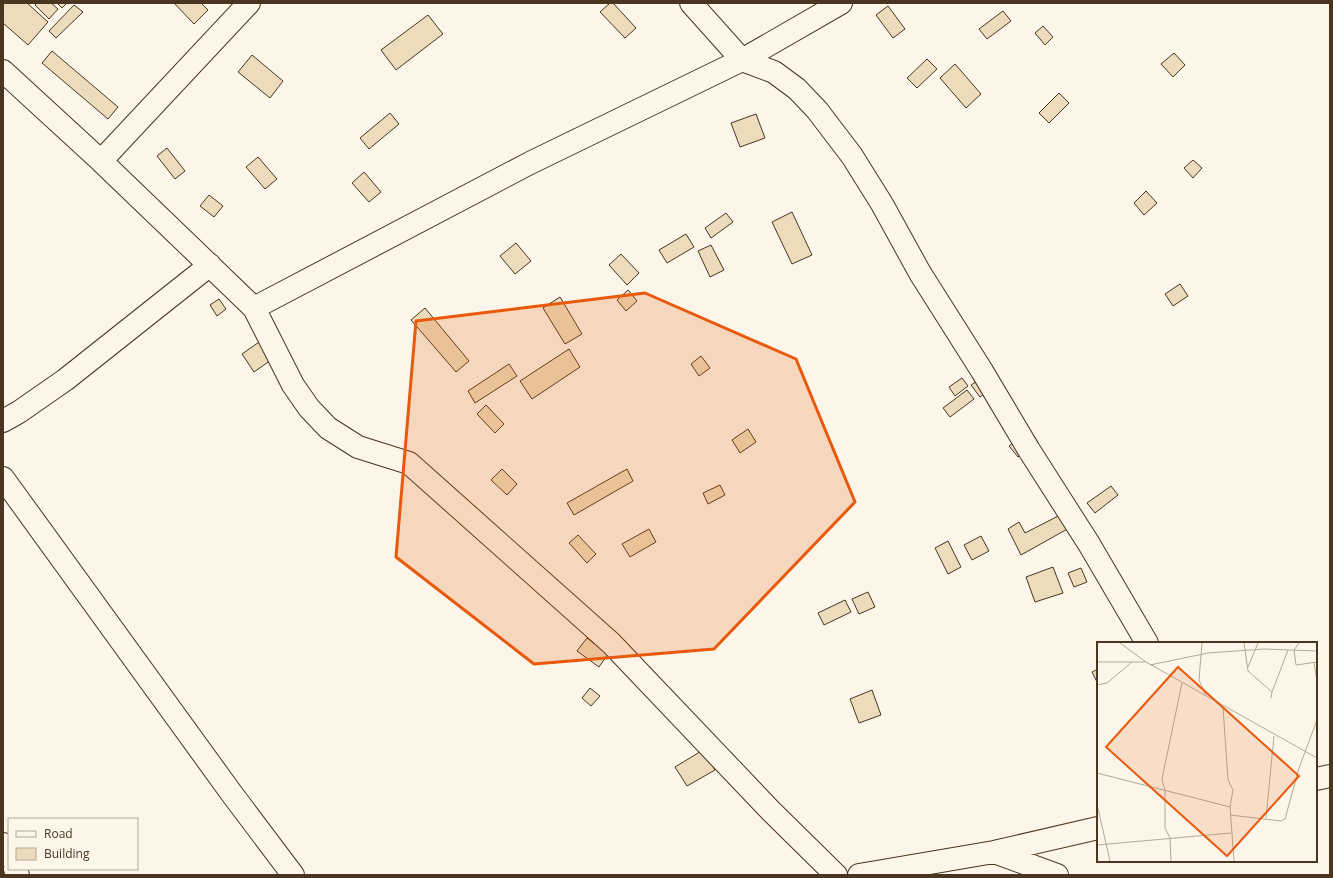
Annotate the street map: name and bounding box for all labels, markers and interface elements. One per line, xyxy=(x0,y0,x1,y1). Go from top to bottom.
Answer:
inset map xyxy=(1097,642,1317,862)
legend xyxy=(8,818,138,870)
text: Road xyxy=(44,825,73,842)
text: Building xyxy=(44,845,90,862)

